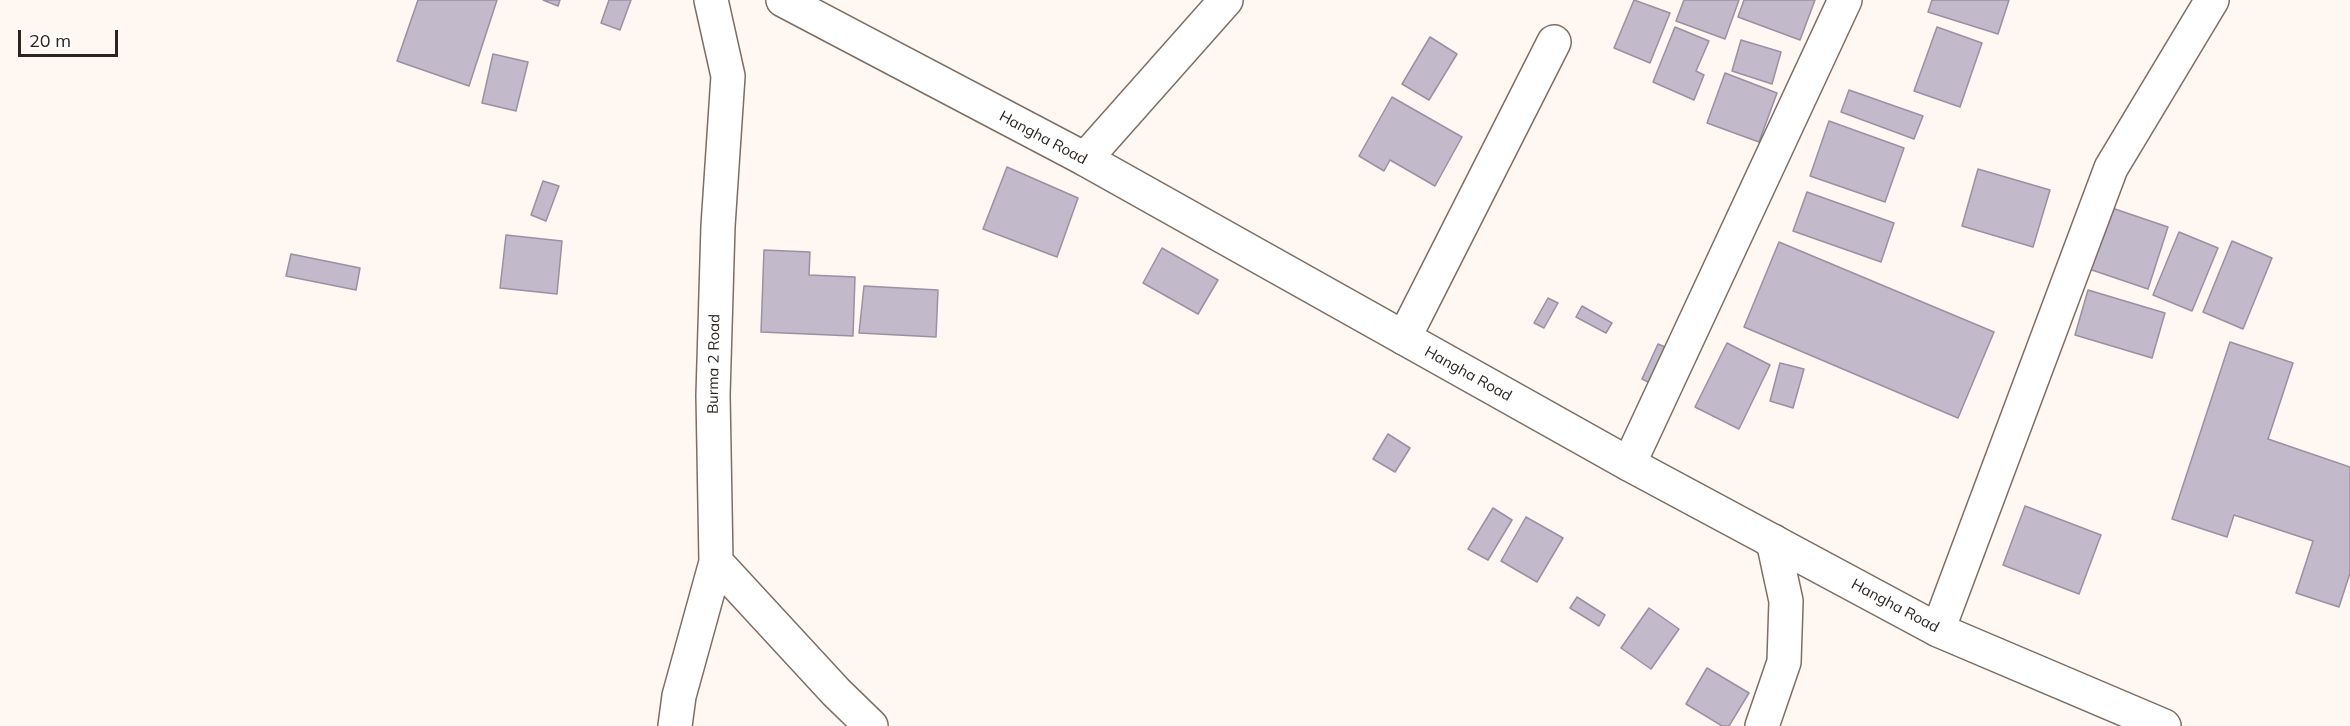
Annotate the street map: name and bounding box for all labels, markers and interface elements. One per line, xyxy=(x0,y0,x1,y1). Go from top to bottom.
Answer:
scale bar xyxy=(21,18,122,56)
text: 20 m xyxy=(29,29,71,52)
street label: Hangha Road xyxy=(996,107,1090,169)
street label: Burma 2 Road xyxy=(704,314,724,414)
street label: Hangha Road xyxy=(1421,343,1515,405)
street label: Hangha Road xyxy=(1848,575,1942,637)

